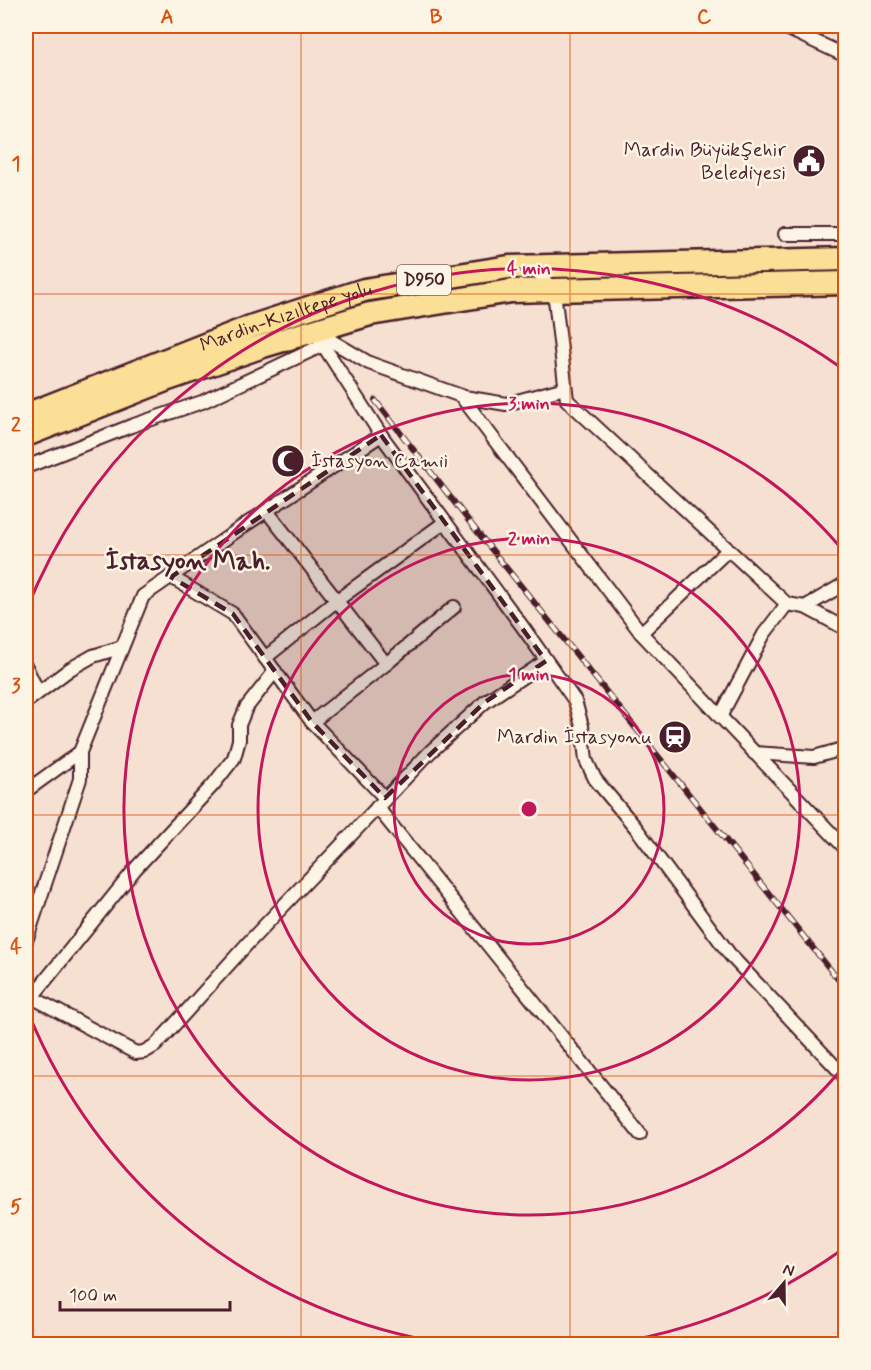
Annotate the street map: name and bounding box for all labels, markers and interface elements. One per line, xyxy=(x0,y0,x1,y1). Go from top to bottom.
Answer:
text: A xyxy=(160,4,174,31)
text: B xyxy=(430,4,443,31)
text: C xyxy=(697,4,712,31)
place label: Mardin Büyükşehir Belediyesi xyxy=(624,137,787,187)
public building icon: Mardin Büyükşehir Belediyesi xyxy=(791,143,827,179)
text: 1 xyxy=(12,151,20,178)
text: 4 min xyxy=(507,257,551,281)
road number: D950 xyxy=(397,265,451,295)
street label: Mardin-Kızıltepe yolu xyxy=(196,275,374,359)
text: 3 min xyxy=(508,392,550,416)
text: 2 xyxy=(11,412,21,439)
mosque icon: İstasyon Camii xyxy=(270,443,306,479)
place label: İstasyon Camii xyxy=(311,448,448,475)
text: 2 min xyxy=(508,527,550,551)
district label: İstasyon Mah. xyxy=(106,545,270,579)
text: 1 min xyxy=(508,663,550,687)
text: 3 xyxy=(11,673,21,700)
station icon: Mardin İstasyonu xyxy=(657,719,693,755)
place label: Mardin İstasyonu xyxy=(497,724,652,751)
centre of rings xyxy=(519,799,539,819)
text: 4 xyxy=(10,934,22,961)
text: 5 xyxy=(10,1194,22,1221)
north arrow xyxy=(754,1253,814,1313)
text: N xyxy=(780,1259,797,1282)
scale bar xyxy=(60,1274,230,1312)
text: 100 m xyxy=(69,1284,117,1308)

